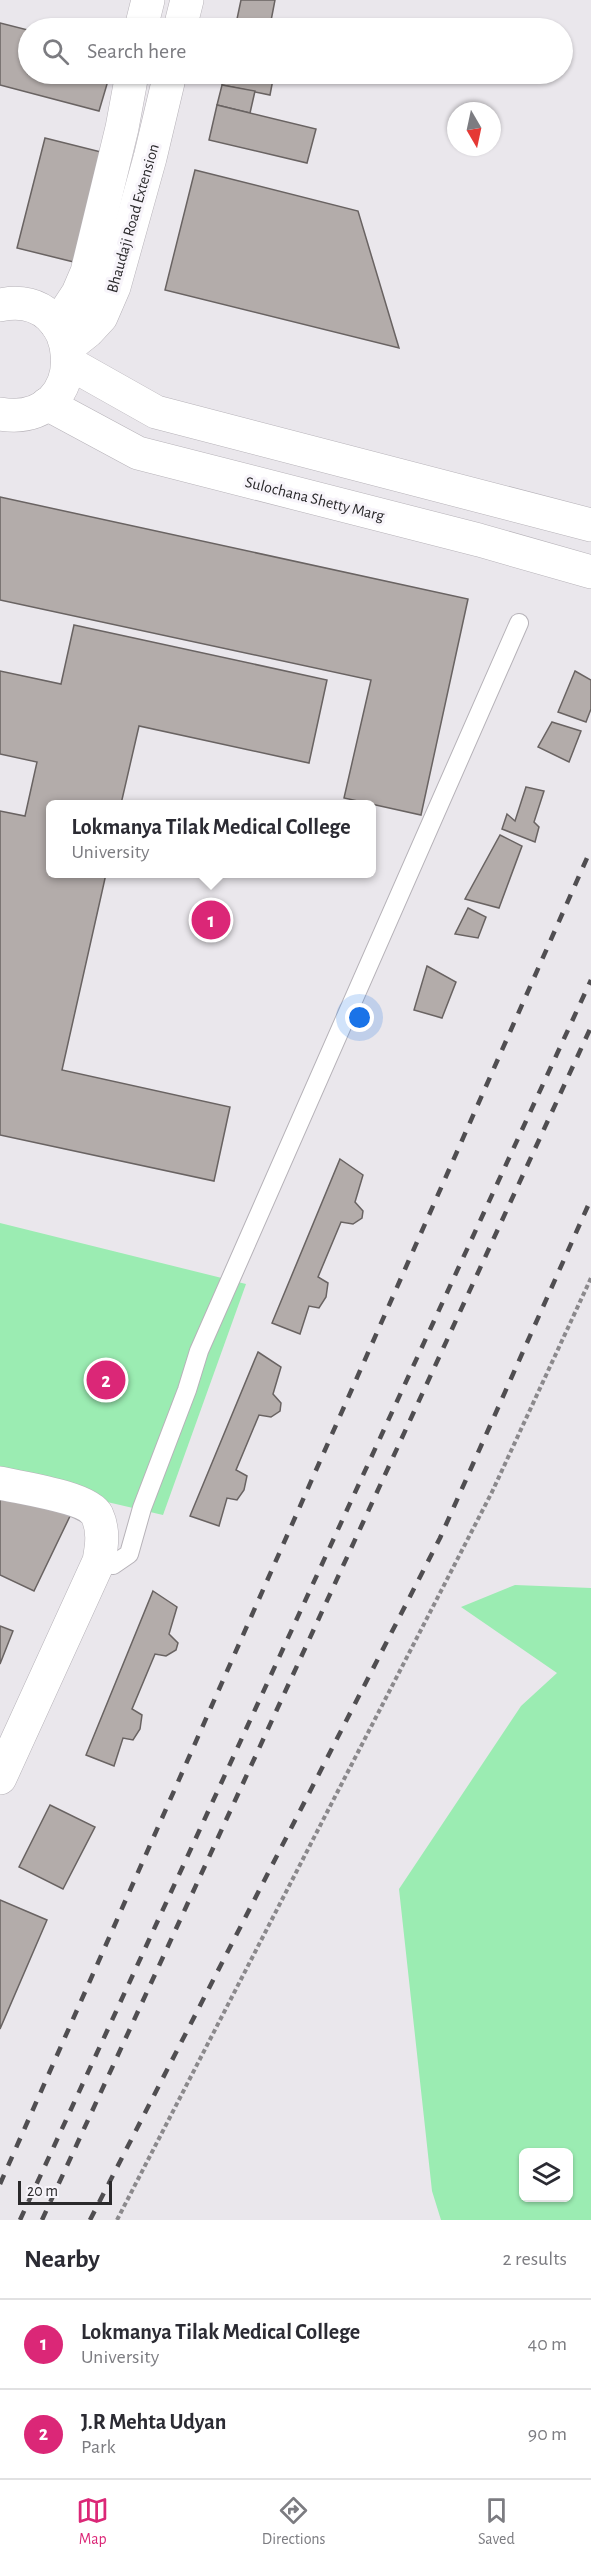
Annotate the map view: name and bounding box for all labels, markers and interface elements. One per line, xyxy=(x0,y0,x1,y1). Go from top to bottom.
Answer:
search box xyxy=(18,18,573,84)
icon: search xyxy=(39,35,72,68)
text: Search here xyxy=(87,40,186,62)
north arrow xyxy=(447,102,501,156)
street label: Bhaudaji Road Extension xyxy=(104,142,163,295)
street label: Sulochana Shetty Marg xyxy=(243,474,386,525)
popup xyxy=(46,800,376,878)
text: Lokmanya Tilak Medical College xyxy=(71,816,351,838)
text: University xyxy=(71,842,150,862)
pin: 1 xyxy=(192,898,230,942)
your location xyxy=(345,1003,374,1032)
pin: 2 xyxy=(86,1358,126,1402)
map controls xyxy=(519,2148,573,2202)
button: layers xyxy=(519,2148,573,2202)
scale bar xyxy=(18,2178,112,2206)
text: 20 m xyxy=(27,2183,58,2199)
text: Nearby xyxy=(24,2246,100,2272)
text: 2 results xyxy=(503,2249,567,2269)
text: Lokmanya Tilak Medical College xyxy=(81,2321,360,2343)
text: 1 xyxy=(40,2334,47,2354)
text: 40 m xyxy=(528,2334,567,2354)
text: University xyxy=(81,2347,159,2367)
text: J.R Mehta Udyan xyxy=(81,2411,226,2433)
text: 2 xyxy=(39,2424,48,2444)
text: 90 m xyxy=(528,2424,567,2444)
text: Park xyxy=(81,2437,116,2457)
tab: Map xyxy=(76,2494,109,2549)
tab: Directions xyxy=(262,2494,326,2549)
tab: Saved xyxy=(478,2494,515,2549)

